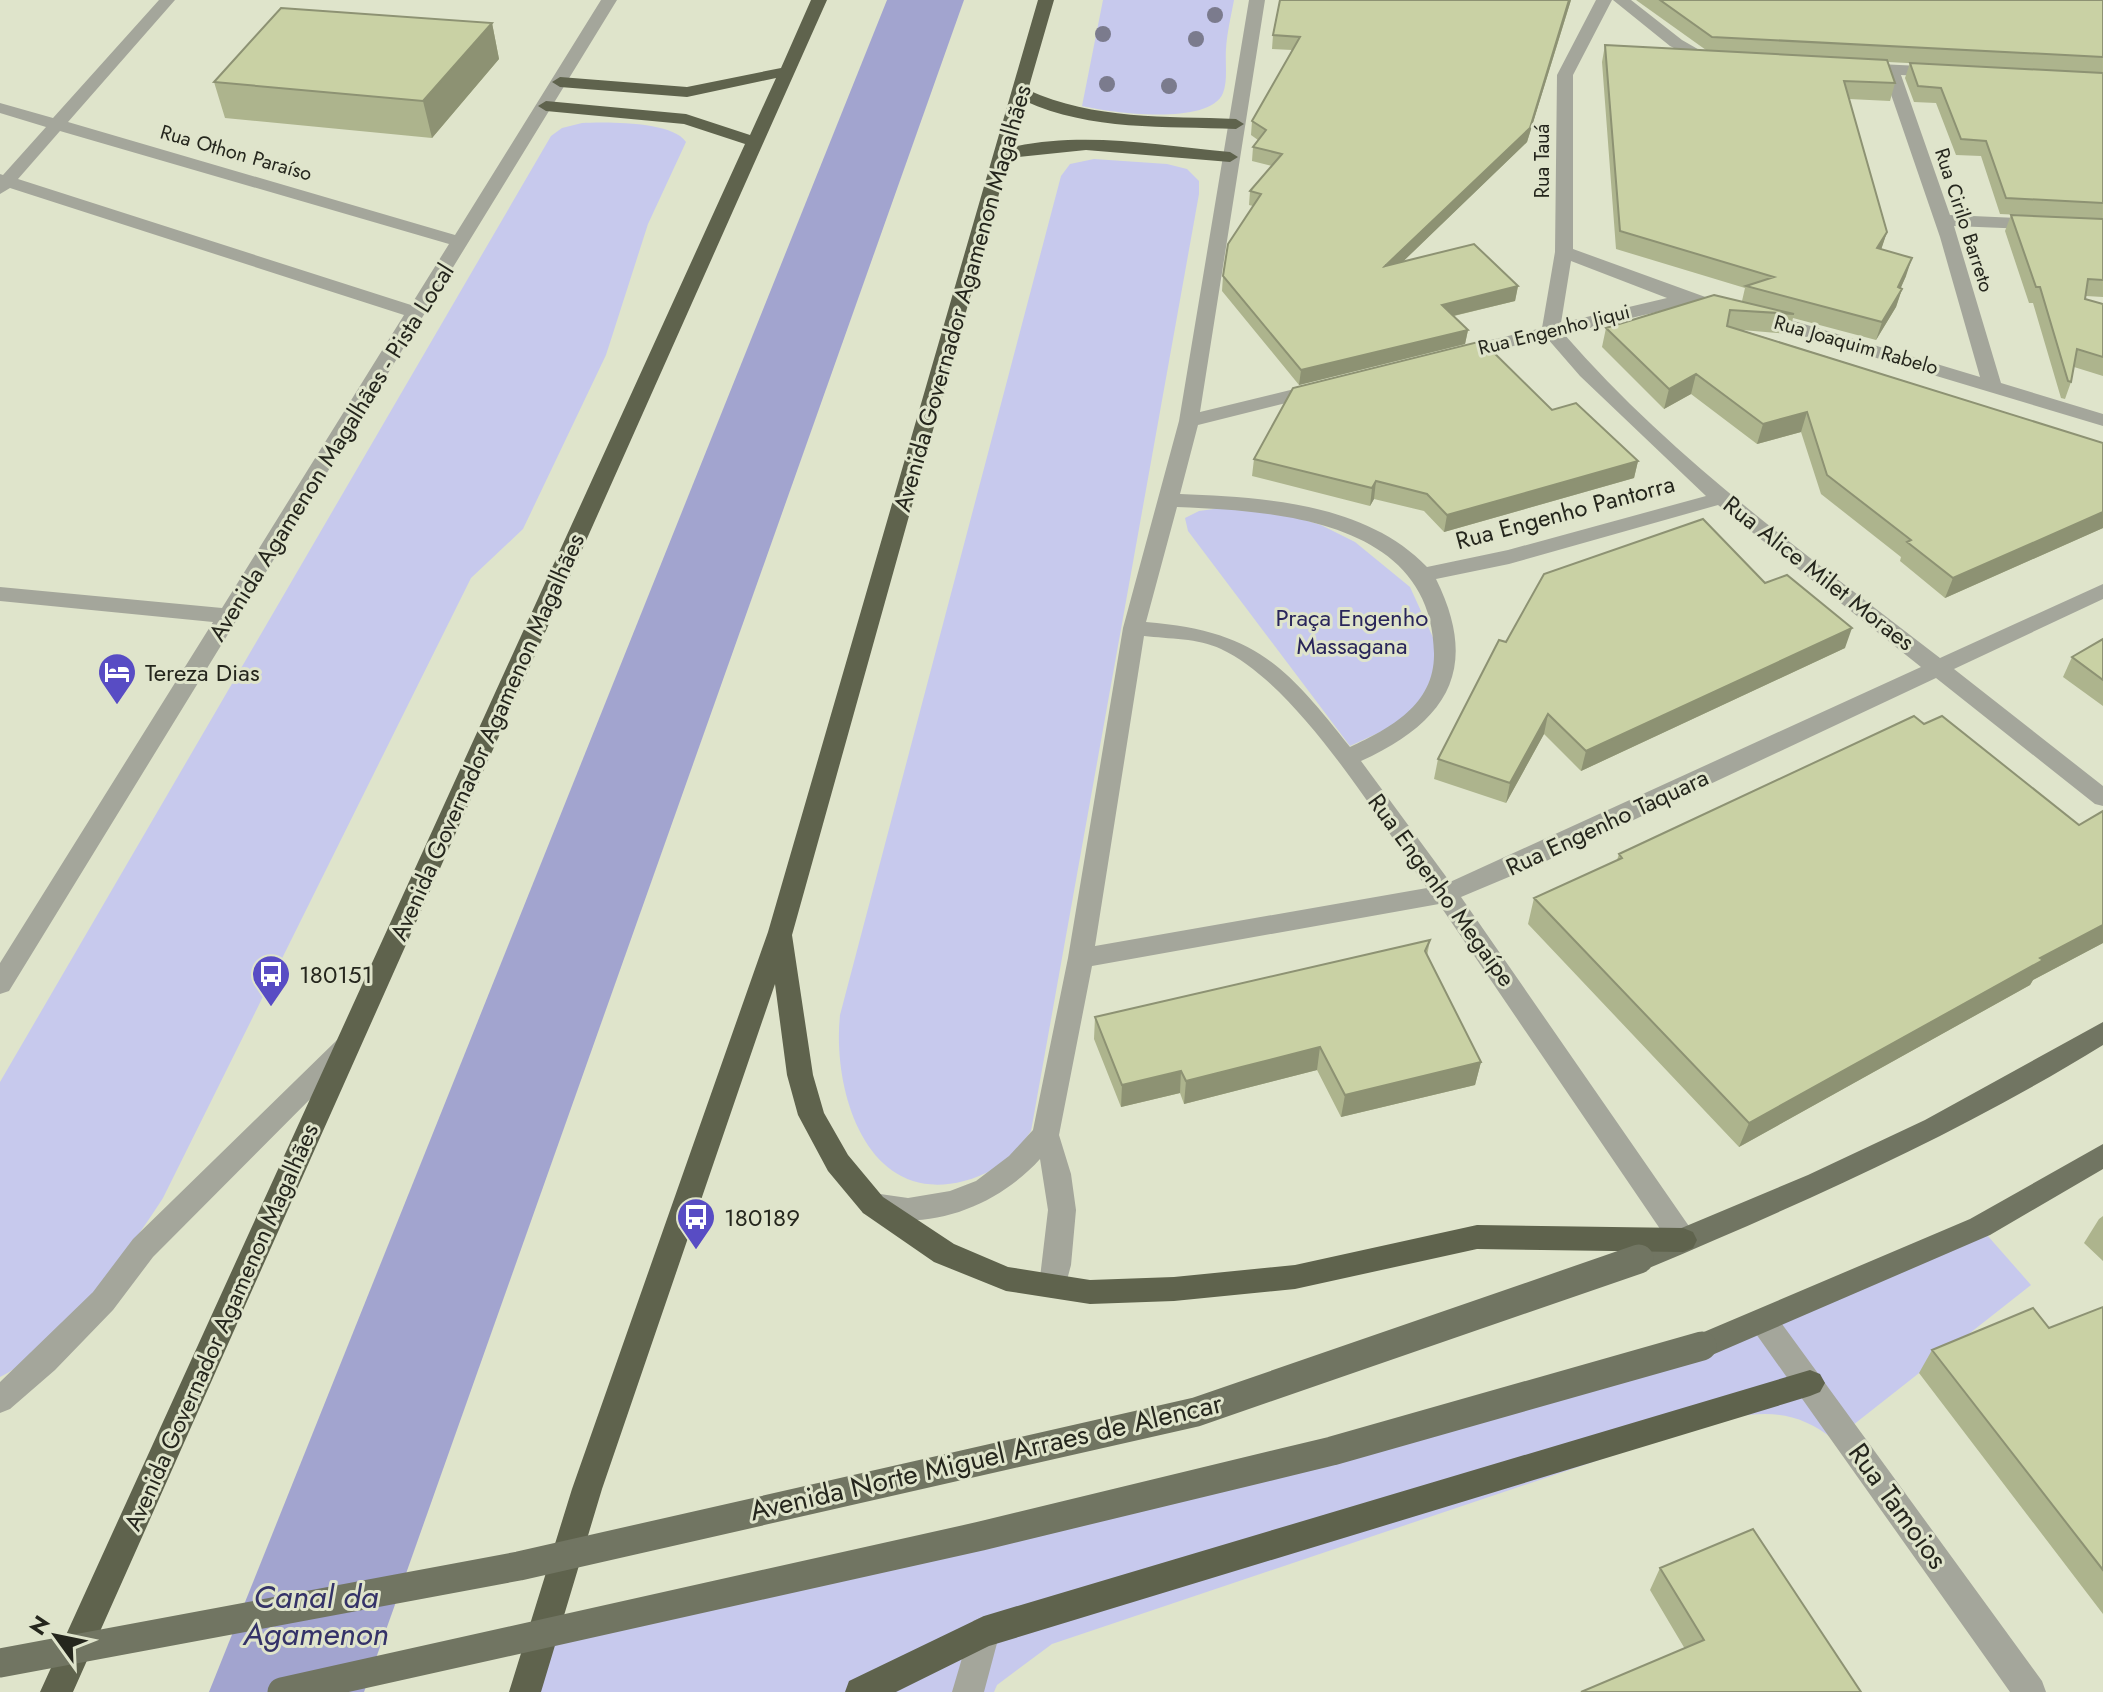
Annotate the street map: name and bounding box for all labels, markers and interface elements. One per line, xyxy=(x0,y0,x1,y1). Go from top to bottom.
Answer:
street label: Avenida Governador Agamenon Magalhães xyxy=(884,80,1040,516)
street label: Rua Othon Paraíso xyxy=(157,117,315,189)
street label: Rua Tauá xyxy=(1528,124,1557,198)
street label: Rua Cirilo Barreto xyxy=(1927,144,2001,296)
street label: Avenida Agamenon Magalhães - Pista Local xyxy=(200,256,462,648)
street label: Rua Engenho Jiqui xyxy=(1475,297,1633,363)
street label: Rua Joaquim Rabelo xyxy=(1771,308,1941,382)
street label: Rua Engenho Pantorra xyxy=(1452,466,1678,558)
street label: Rua Alice Milet Moraes xyxy=(1716,487,1922,659)
street label: Avenida Governador Agamenon Magalhães xyxy=(381,528,593,946)
park label: Praça Engenho Massagana xyxy=(1276,600,1428,663)
hotel icon: Tereza Dias xyxy=(96,651,138,706)
place label: Tereza Dias xyxy=(145,655,260,690)
street label: Rua Engenho Taquara xyxy=(1500,760,1714,884)
street label: Rua Engenho Megaípe xyxy=(1360,786,1524,994)
bus stop icon: 180151 xyxy=(250,953,292,1008)
place label: 180151 xyxy=(299,957,372,992)
street label: Avenida Governador Agamenon Magalhães xyxy=(115,1118,327,1536)
bus stop icon: 180189 xyxy=(675,1196,717,1251)
place label: 180189 xyxy=(724,1200,800,1235)
street label: Avenida Norte Miguel Arraes de Alencar xyxy=(746,1383,1227,1531)
street label: Rua Tamoios xyxy=(1838,1435,1958,1577)
water label: Canal da Agamenon xyxy=(242,1574,389,1657)
north arrow xyxy=(16,1596,96,1676)
text: N xyxy=(21,1609,57,1641)

